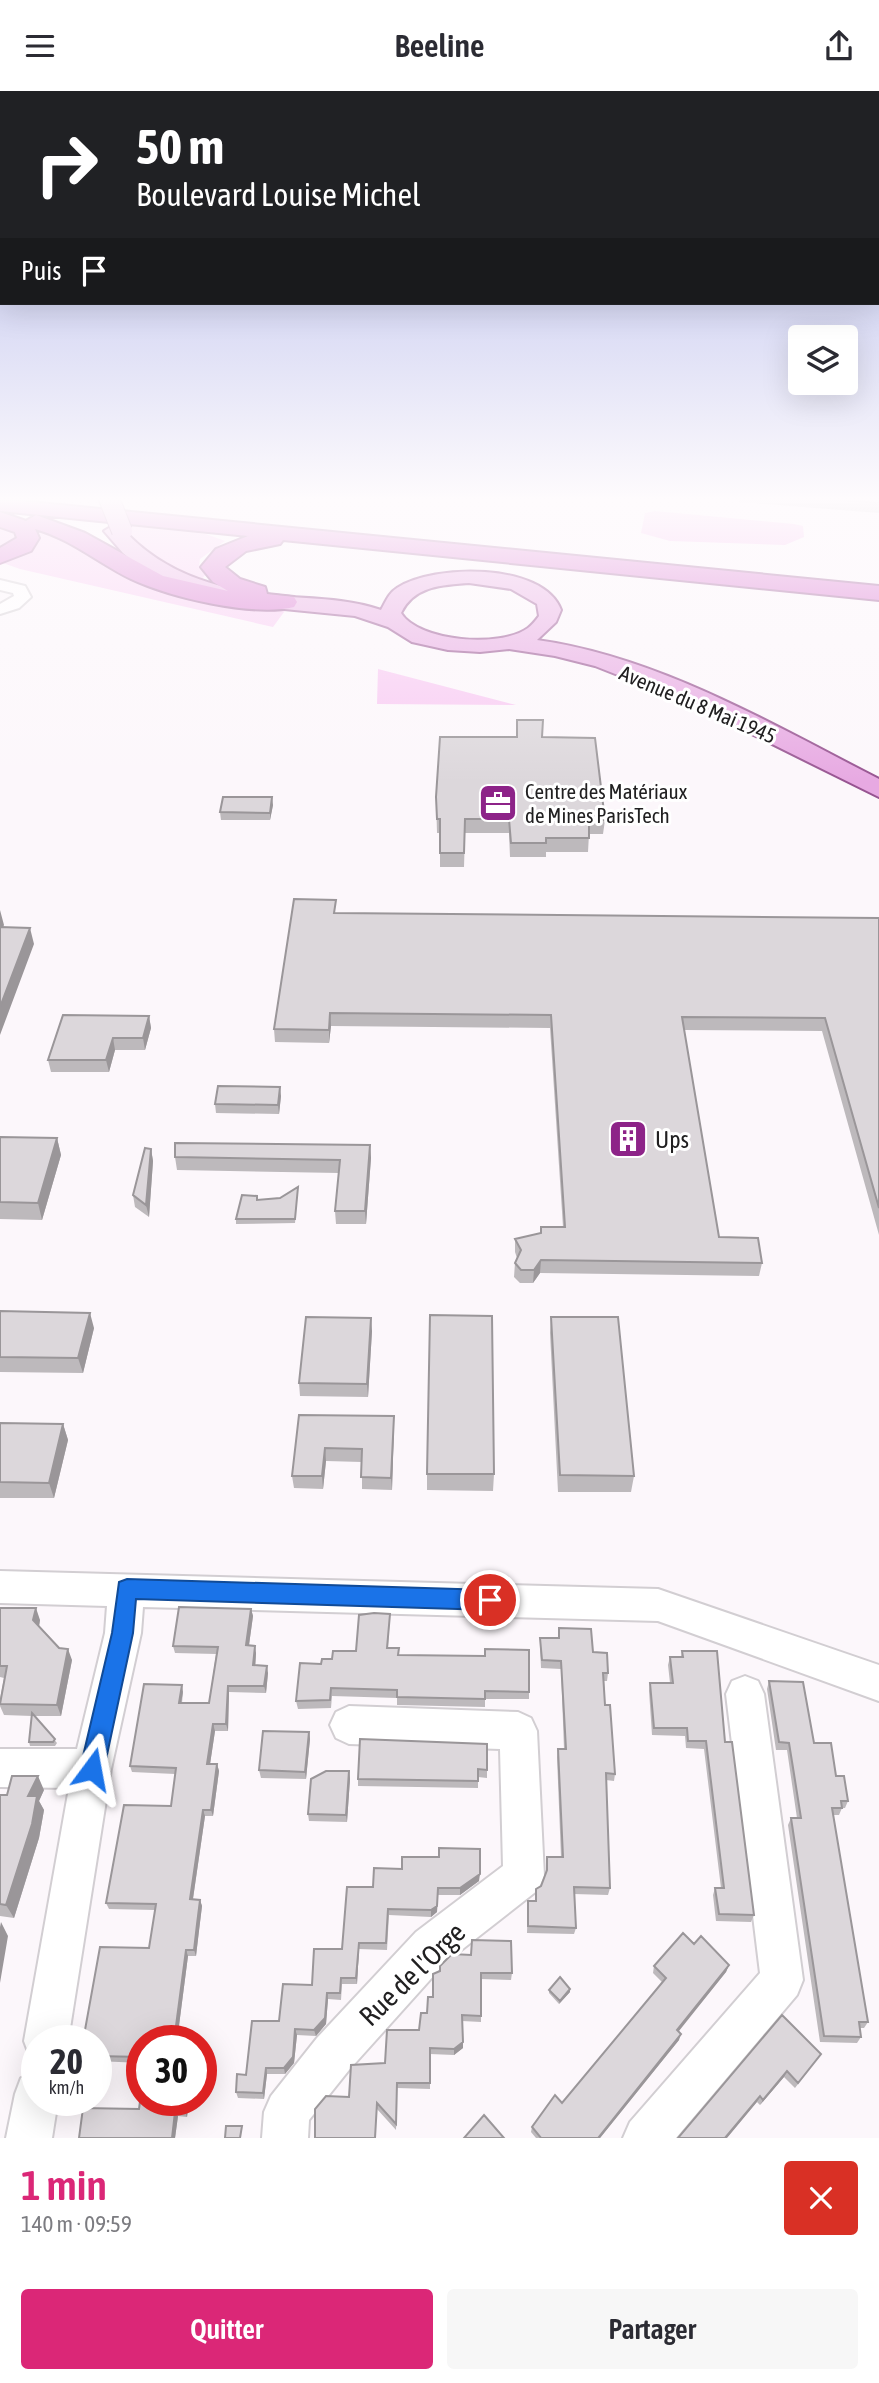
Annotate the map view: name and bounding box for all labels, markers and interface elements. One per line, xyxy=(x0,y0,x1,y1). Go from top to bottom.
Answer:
icon: menu xyxy=(21,27,59,65)
text: Beeline xyxy=(395,27,484,64)
icon: share xyxy=(820,27,858,65)
text: 50 m xyxy=(136,118,224,174)
icon: right xyxy=(21,119,112,210)
text: Boulevard Louise Michel xyxy=(136,176,420,213)
icon: arrive xyxy=(75,252,113,290)
text: Puis xyxy=(21,256,61,286)
map controls xyxy=(788,325,858,395)
button: layers xyxy=(788,325,858,395)
street label: Avenue du 8 Mai 1945 xyxy=(616,660,780,748)
place label: Centre des Matériaux de Mines ParisTech xyxy=(525,779,688,827)
office icon: Centre des Matériaux de Mines ParisTech xyxy=(477,782,519,824)
building icon: Ups xyxy=(607,1118,649,1160)
place label: Ups xyxy=(655,1126,689,1153)
pin xyxy=(460,1570,520,1630)
icon: arrive xyxy=(471,1581,509,1619)
position arrow xyxy=(55,1732,129,1806)
street label: Rue de l'Orge xyxy=(353,1916,471,2032)
speed limit sign: 30 xyxy=(126,2025,217,2116)
text: 20 xyxy=(50,2041,83,2081)
text: km/h xyxy=(49,2077,84,2098)
text: 1 min xyxy=(21,2161,107,2209)
button: close xyxy=(784,2161,858,2235)
text: 140 m · 09:59 xyxy=(21,2211,132,2237)
button: Quitter xyxy=(21,2289,433,2369)
button: Partager xyxy=(447,2289,858,2369)

